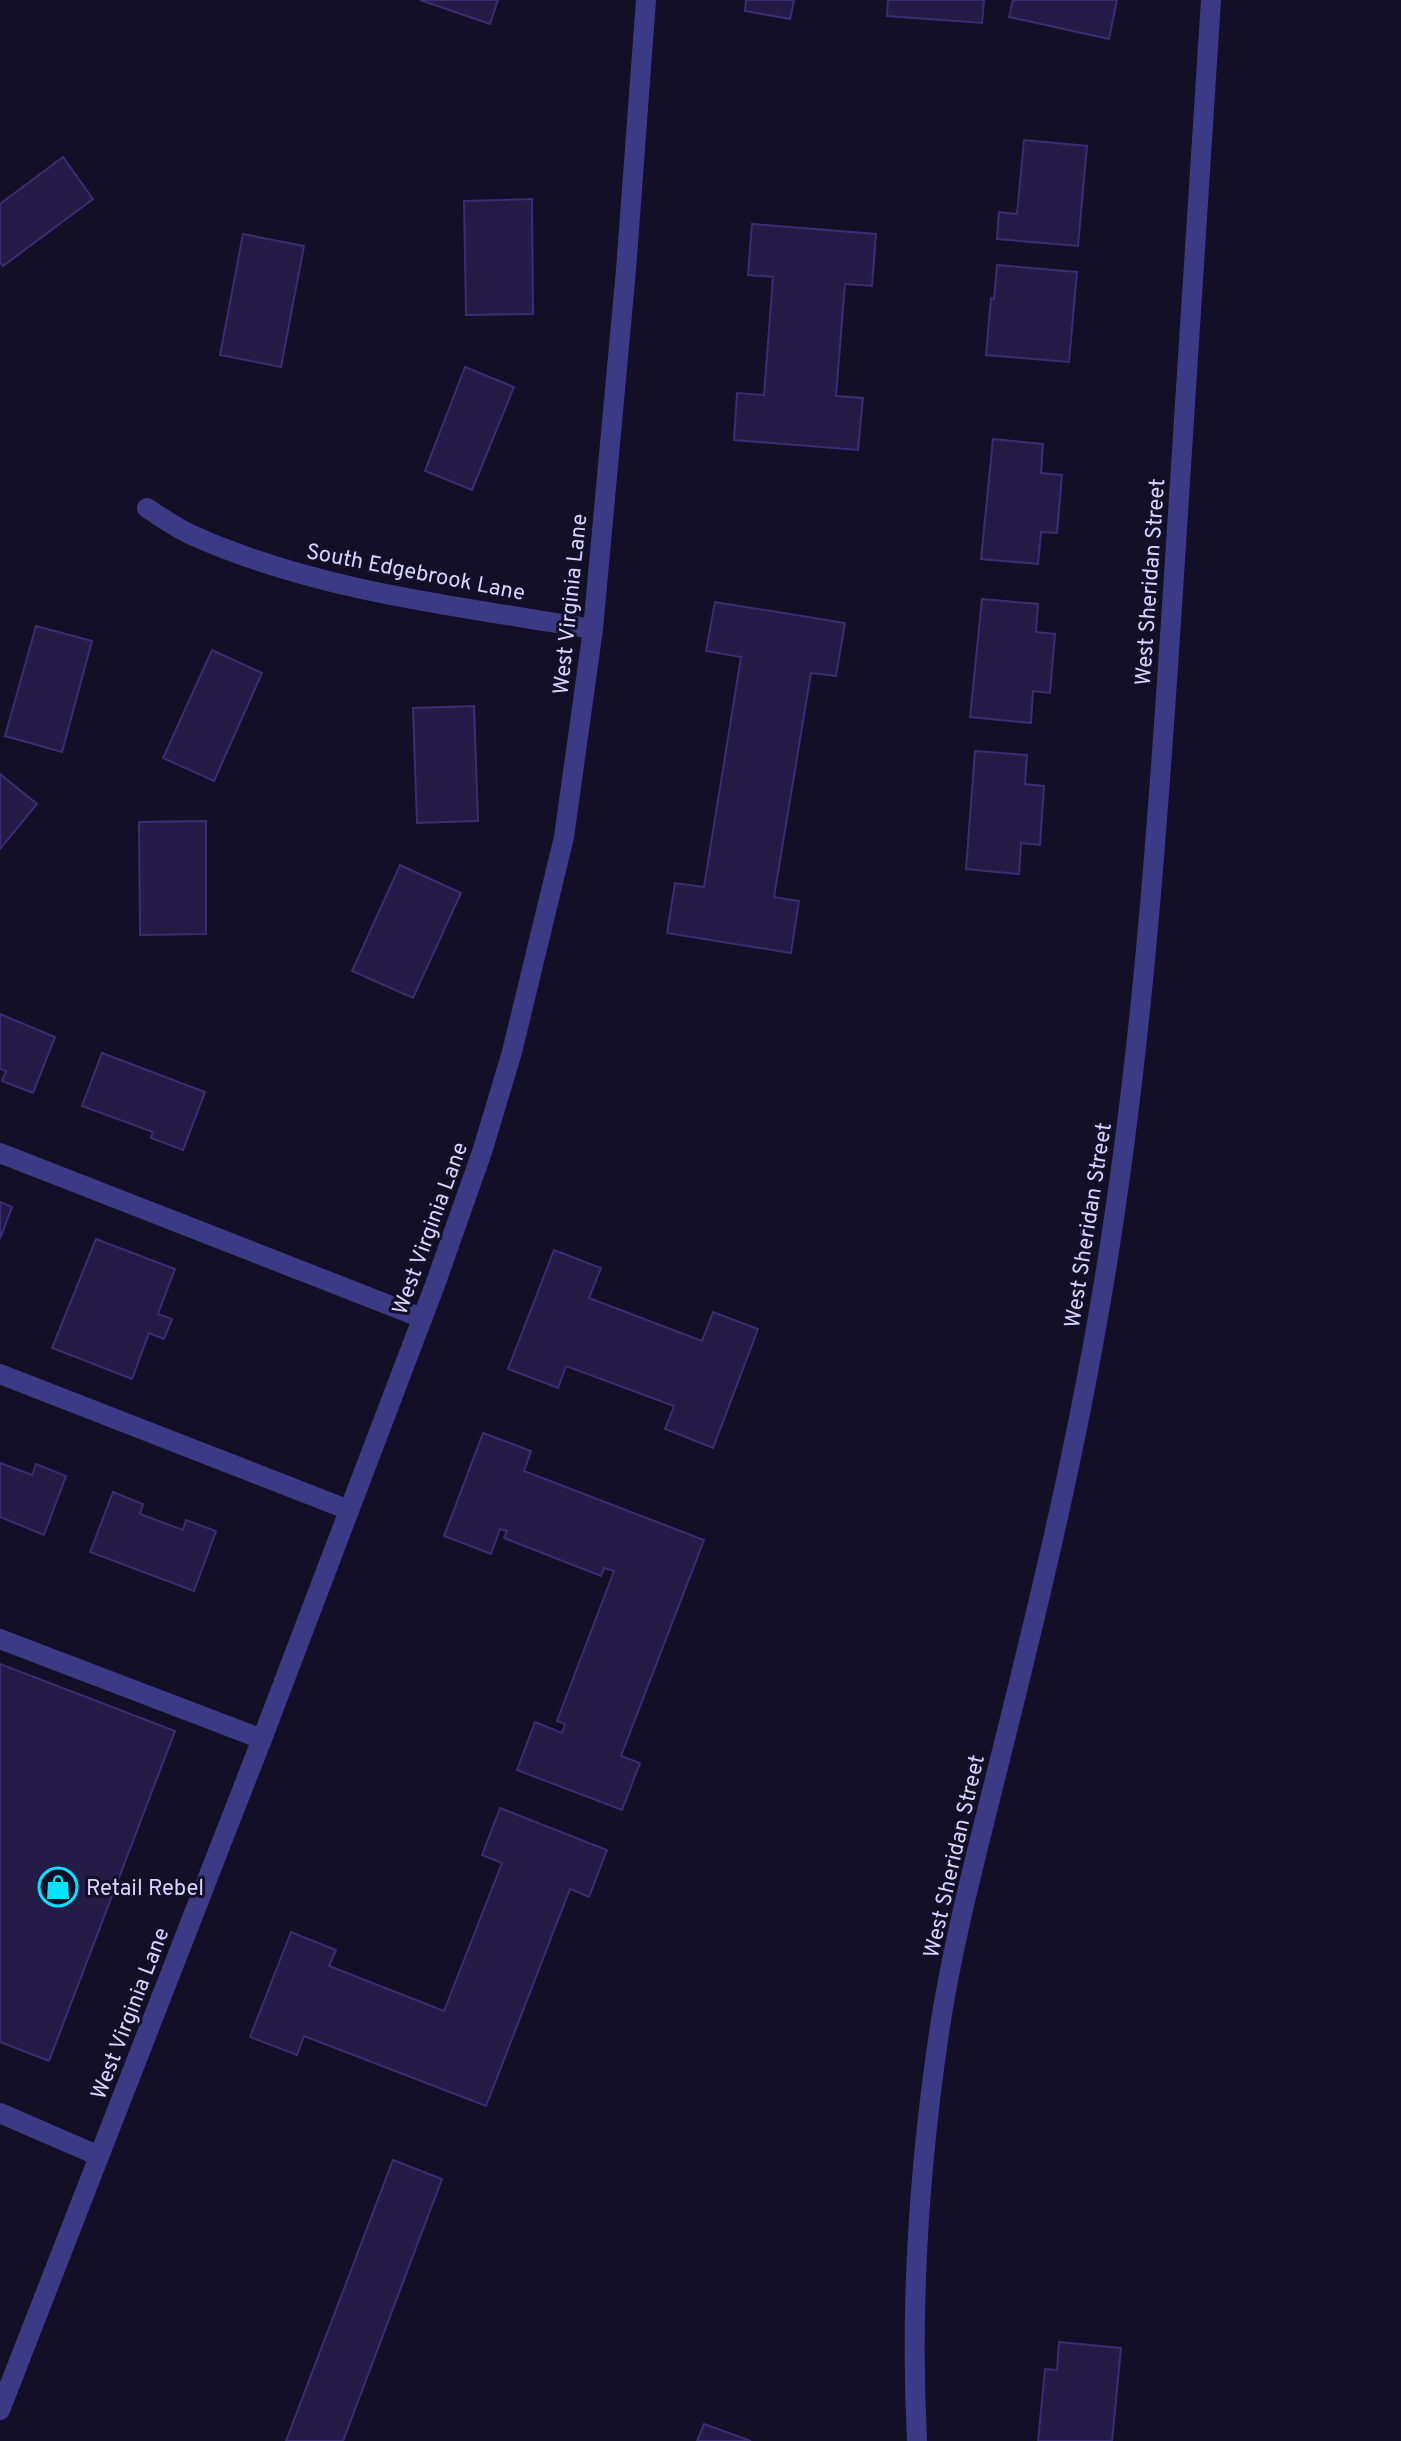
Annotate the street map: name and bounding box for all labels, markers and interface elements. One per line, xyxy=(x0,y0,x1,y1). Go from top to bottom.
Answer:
street label: West Sheridan Street xyxy=(1131,478,1172,687)
street label: West Virginia Lane xyxy=(549,512,594,696)
street label: South Edgebrook Lane xyxy=(304,539,527,608)
street label: West Sheridan Street xyxy=(1060,1121,1119,1330)
street label: West Virginia Lane xyxy=(388,1139,475,1319)
street label: West Sheridan Street xyxy=(919,1752,992,1961)
shop icon: Retail Rebel xyxy=(37,1866,79,1908)
place label: Retail Rebel xyxy=(86,1876,204,1903)
street label: West Virginia Lane xyxy=(86,1924,176,2104)

